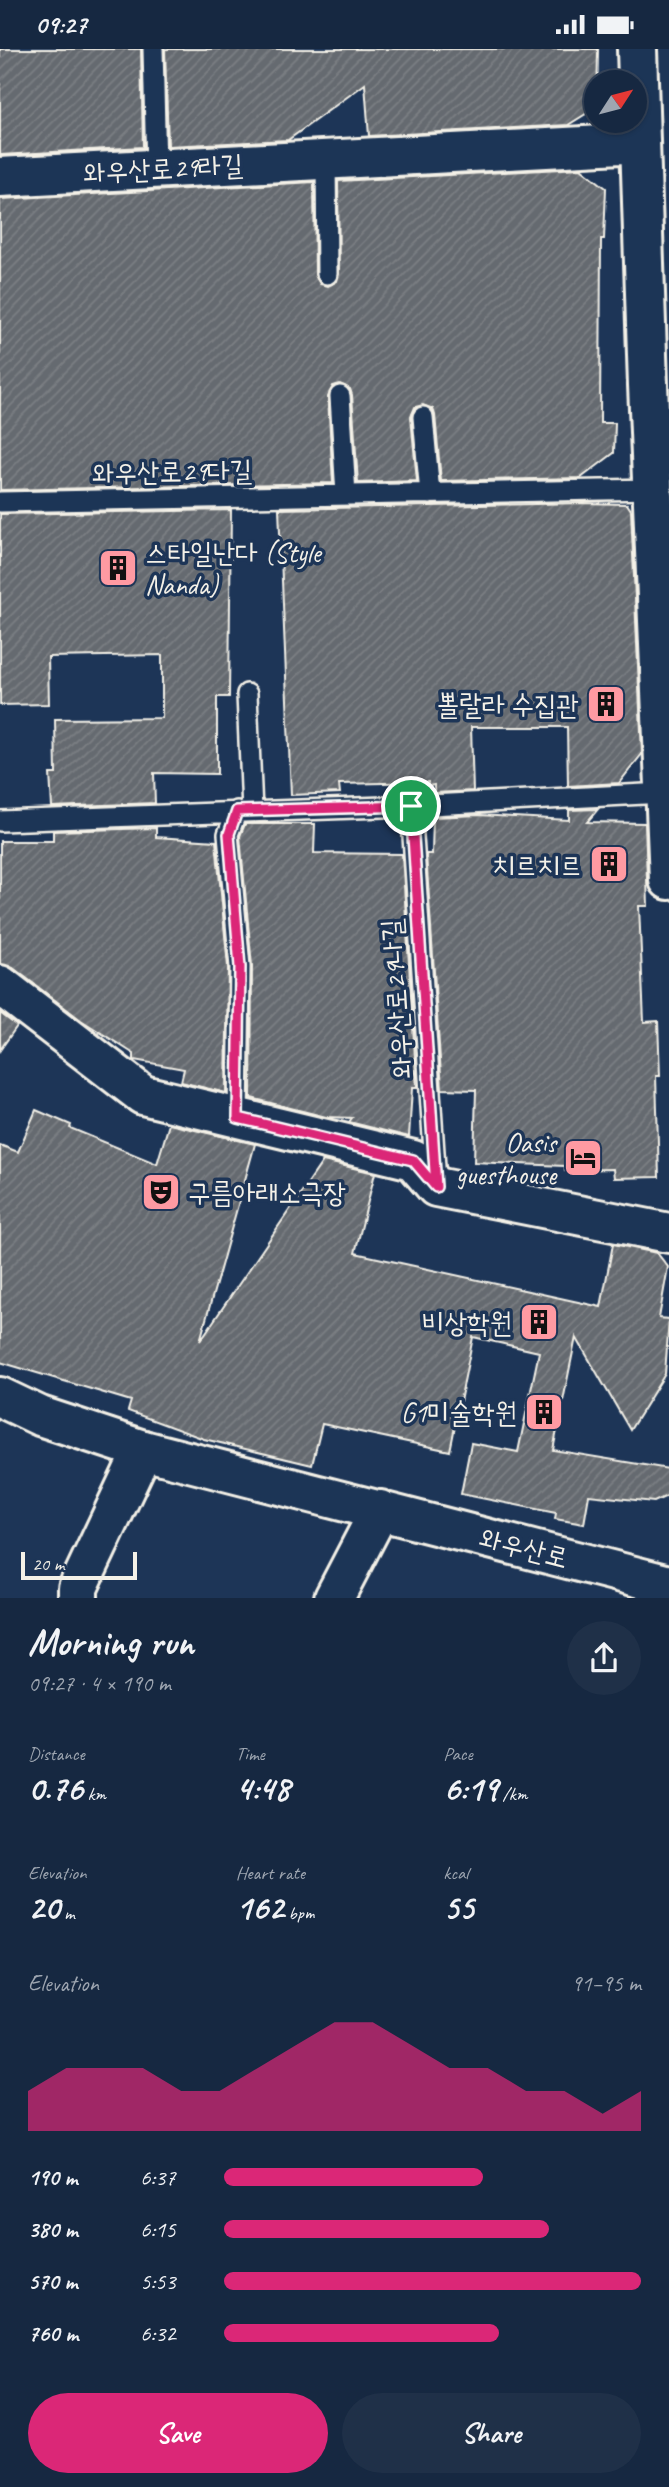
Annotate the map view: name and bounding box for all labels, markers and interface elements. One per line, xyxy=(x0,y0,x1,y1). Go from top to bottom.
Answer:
text: 09:27 xyxy=(35,8,87,41)
north arrow xyxy=(584,70,648,133)
map controls xyxy=(584,70,647,133)
street label: 와우산로29라길 xyxy=(82,147,244,190)
street label: 와우산로29다길 xyxy=(92,453,252,490)
place label: 스타일난다 (Style Nanda) xyxy=(145,535,322,602)
building icon: 스타일난다 (Style Nanda) xyxy=(97,547,139,589)
building icon: 뽈랄라 수집관 xyxy=(585,683,627,725)
place label: 뽈랄라 수집관 xyxy=(437,687,579,722)
pin xyxy=(381,776,441,836)
icon: arrive xyxy=(392,787,430,825)
building icon: 치르치르 xyxy=(588,843,630,885)
place label: 치르치르 xyxy=(492,847,582,882)
street label: 와우산로29나길 xyxy=(373,918,420,1080)
place label: Oasis guesthouse xyxy=(456,1125,558,1192)
hotel icon: Oasis guesthouse xyxy=(562,1137,604,1179)
theatre icon: 구름아래소극장 xyxy=(140,1171,182,1213)
place label: 구름아래소극장 xyxy=(188,1175,346,1210)
building icon: 비상학원 xyxy=(518,1301,560,1343)
place label: 비상학원 xyxy=(422,1305,512,1340)
building icon: G1미술학원 xyxy=(523,1391,565,1433)
place label: G1미술학원 xyxy=(401,1395,517,1430)
street label: 와우산로 xyxy=(476,1520,572,1575)
scale bar xyxy=(21,1549,136,1581)
text: 20 m xyxy=(32,1552,64,1576)
text: Morning run xyxy=(28,1619,194,1666)
button: share xyxy=(567,1621,641,1695)
text: 09:27 · 4 × 190 m xyxy=(28,1669,171,1698)
text: Distance xyxy=(28,1742,85,1766)
text: Time xyxy=(236,1742,265,1766)
text: Pace xyxy=(443,1742,473,1766)
text: 0.76 xyxy=(28,1766,83,1811)
text: 4:48 xyxy=(236,1766,290,1811)
text: 6:19 xyxy=(443,1766,498,1811)
text: km xyxy=(83,1782,106,1806)
text: /km xyxy=(498,1782,527,1806)
text: Elevation xyxy=(28,1861,86,1885)
text: Heart rate xyxy=(236,1861,305,1885)
text: kcal xyxy=(443,1861,468,1885)
text: 20 xyxy=(28,1885,60,1930)
text: 162 xyxy=(236,1885,284,1930)
text: 55 xyxy=(443,1885,474,1930)
text: m xyxy=(60,1901,75,1925)
text: bpm xyxy=(284,1901,314,1925)
text: Elevation xyxy=(28,1969,99,1998)
text: 91–95 m xyxy=(571,1969,641,1998)
text: 190 m xyxy=(28,2163,77,2192)
text: 6:37 xyxy=(140,2163,176,2192)
text: 380 m xyxy=(28,2215,78,2244)
text: 6:15 xyxy=(140,2215,176,2244)
text: 570 m xyxy=(28,2267,77,2296)
text: 5:53 xyxy=(140,2267,176,2296)
text: 760 m xyxy=(28,2319,78,2348)
text: 6:32 xyxy=(140,2319,176,2348)
button: Save xyxy=(28,2393,328,2473)
button: Share xyxy=(342,2393,641,2473)

